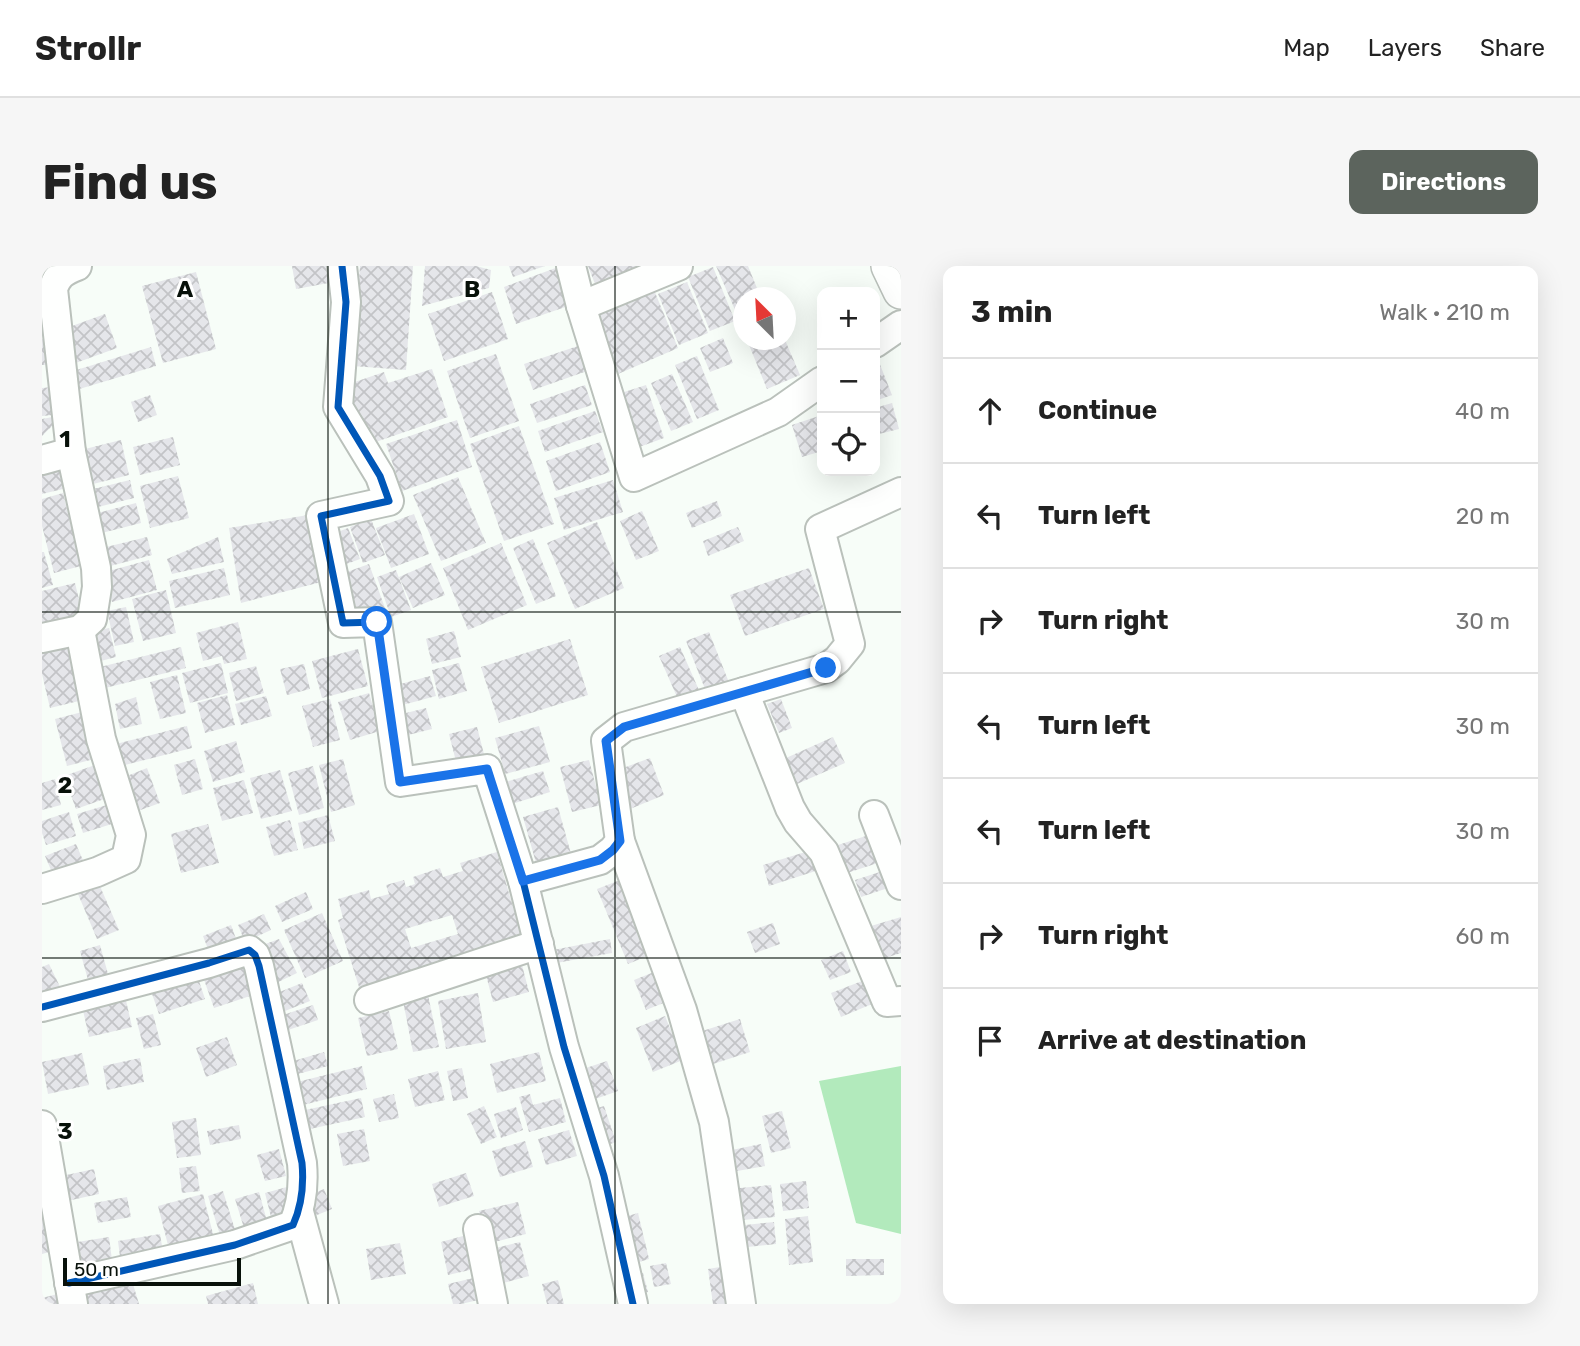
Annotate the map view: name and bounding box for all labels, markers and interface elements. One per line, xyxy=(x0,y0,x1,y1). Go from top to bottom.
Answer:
text: Strollr xyxy=(35,29,141,68)
text: Map xyxy=(1283,34,1330,62)
text: Layers xyxy=(1368,34,1442,62)
text: Share xyxy=(1480,34,1545,62)
button: Directions xyxy=(1349,150,1538,214)
text: Find us xyxy=(42,153,218,211)
text: A xyxy=(177,275,194,303)
text: B xyxy=(464,275,480,303)
north arrow xyxy=(733,287,796,350)
map controls xyxy=(817,287,880,476)
button: + xyxy=(817,287,880,350)
text: 3 min xyxy=(971,294,1053,330)
text: Walk · 210 m xyxy=(1379,298,1510,326)
button: − xyxy=(817,350,880,413)
icon: ahead xyxy=(971,392,1009,430)
text: Continue xyxy=(1038,395,1157,426)
text: 40 m xyxy=(1455,397,1510,425)
button: locate xyxy=(817,413,880,476)
text: 1 xyxy=(59,425,71,453)
icon: left xyxy=(971,497,1009,535)
text: Turn left xyxy=(1038,500,1150,531)
text: 20 m xyxy=(1456,502,1510,530)
icon: right xyxy=(971,602,1009,640)
text: Turn right xyxy=(1038,605,1168,636)
route start xyxy=(361,606,392,637)
text: 30 m xyxy=(1455,607,1510,635)
route end xyxy=(810,652,841,683)
icon: left xyxy=(971,707,1009,745)
text: Turn left xyxy=(1038,710,1150,741)
text: 30 m xyxy=(1455,712,1510,740)
text: 2 xyxy=(58,771,72,799)
icon: left xyxy=(971,812,1009,850)
text: Turn left xyxy=(1038,815,1150,846)
text: 30 m xyxy=(1455,817,1510,845)
icon: right xyxy=(971,917,1009,955)
text: Turn right xyxy=(1038,920,1168,951)
text: 60 m xyxy=(1455,922,1510,950)
icon: arrive xyxy=(971,1022,1009,1060)
text: Arrive at destination xyxy=(1038,1025,1306,1056)
text: 3 xyxy=(57,1117,73,1145)
scale bar xyxy=(63,1255,242,1287)
text: 50 m xyxy=(74,1258,119,1281)

